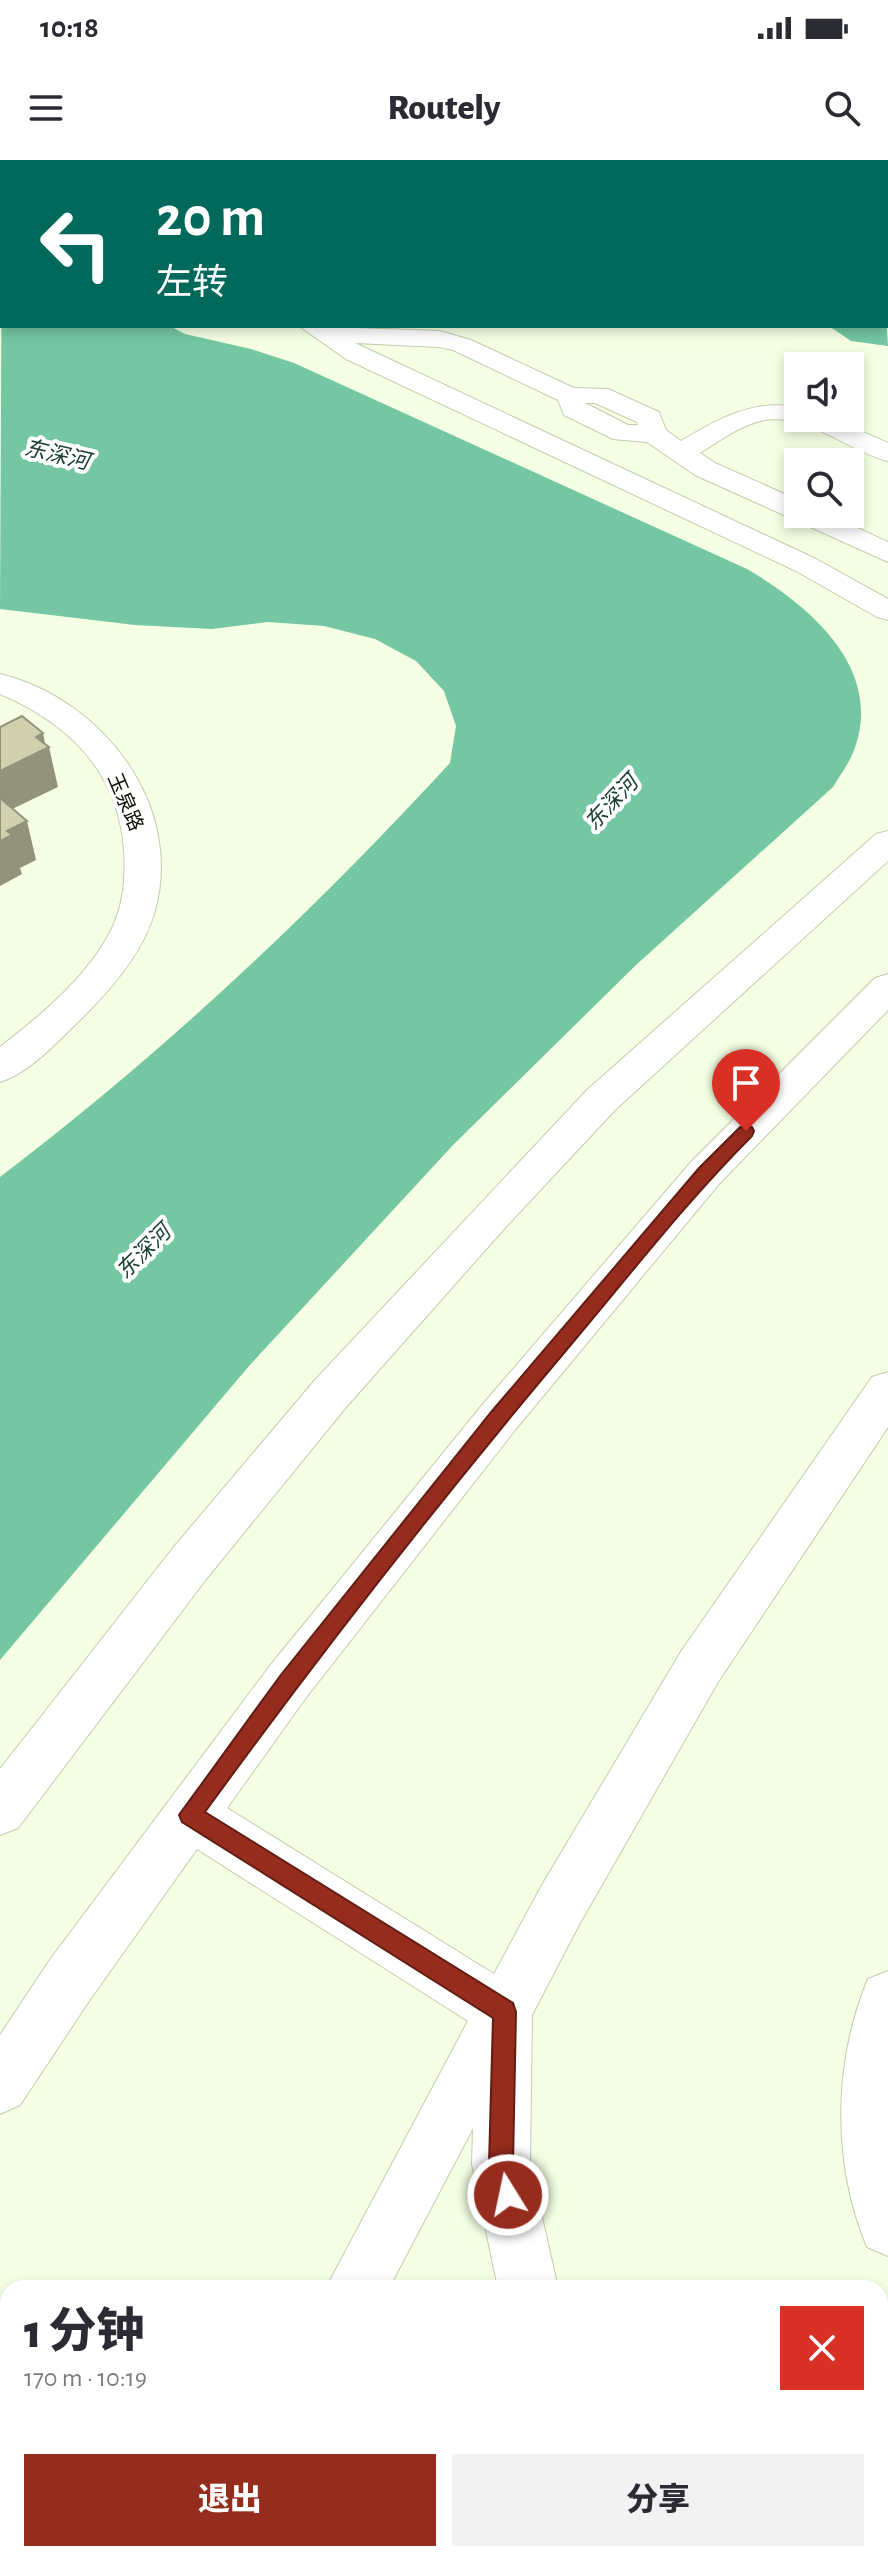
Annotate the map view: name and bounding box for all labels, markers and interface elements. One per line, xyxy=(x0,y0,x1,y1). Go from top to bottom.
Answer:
text: 10:18 xyxy=(40,13,99,43)
icon: menu xyxy=(24,86,68,130)
icon: search xyxy=(820,86,864,130)
text: Routely xyxy=(387,90,501,126)
text: 20 m xyxy=(156,190,265,246)
icon: left xyxy=(24,192,128,296)
text: 左转 xyxy=(156,265,228,301)
map controls xyxy=(784,352,864,528)
button: sound xyxy=(784,352,864,432)
water label: 东深河 xyxy=(22,436,96,474)
button: search xyxy=(784,448,864,528)
water label: 东深河 xyxy=(580,767,645,834)
street label: 玉泉路 xyxy=(104,770,147,834)
pin xyxy=(712,1049,780,1131)
icon: arrive xyxy=(724,1061,768,1105)
water label: 东深河 xyxy=(112,1217,178,1283)
position arrow xyxy=(466,2153,550,2237)
button: close xyxy=(780,2306,864,2390)
text: 1 分钟 xyxy=(24,2309,145,2357)
text: 170 m · 10:19 xyxy=(24,2365,147,2391)
button: 退出 xyxy=(24,2454,436,2546)
button: 分享 xyxy=(452,2454,864,2546)

